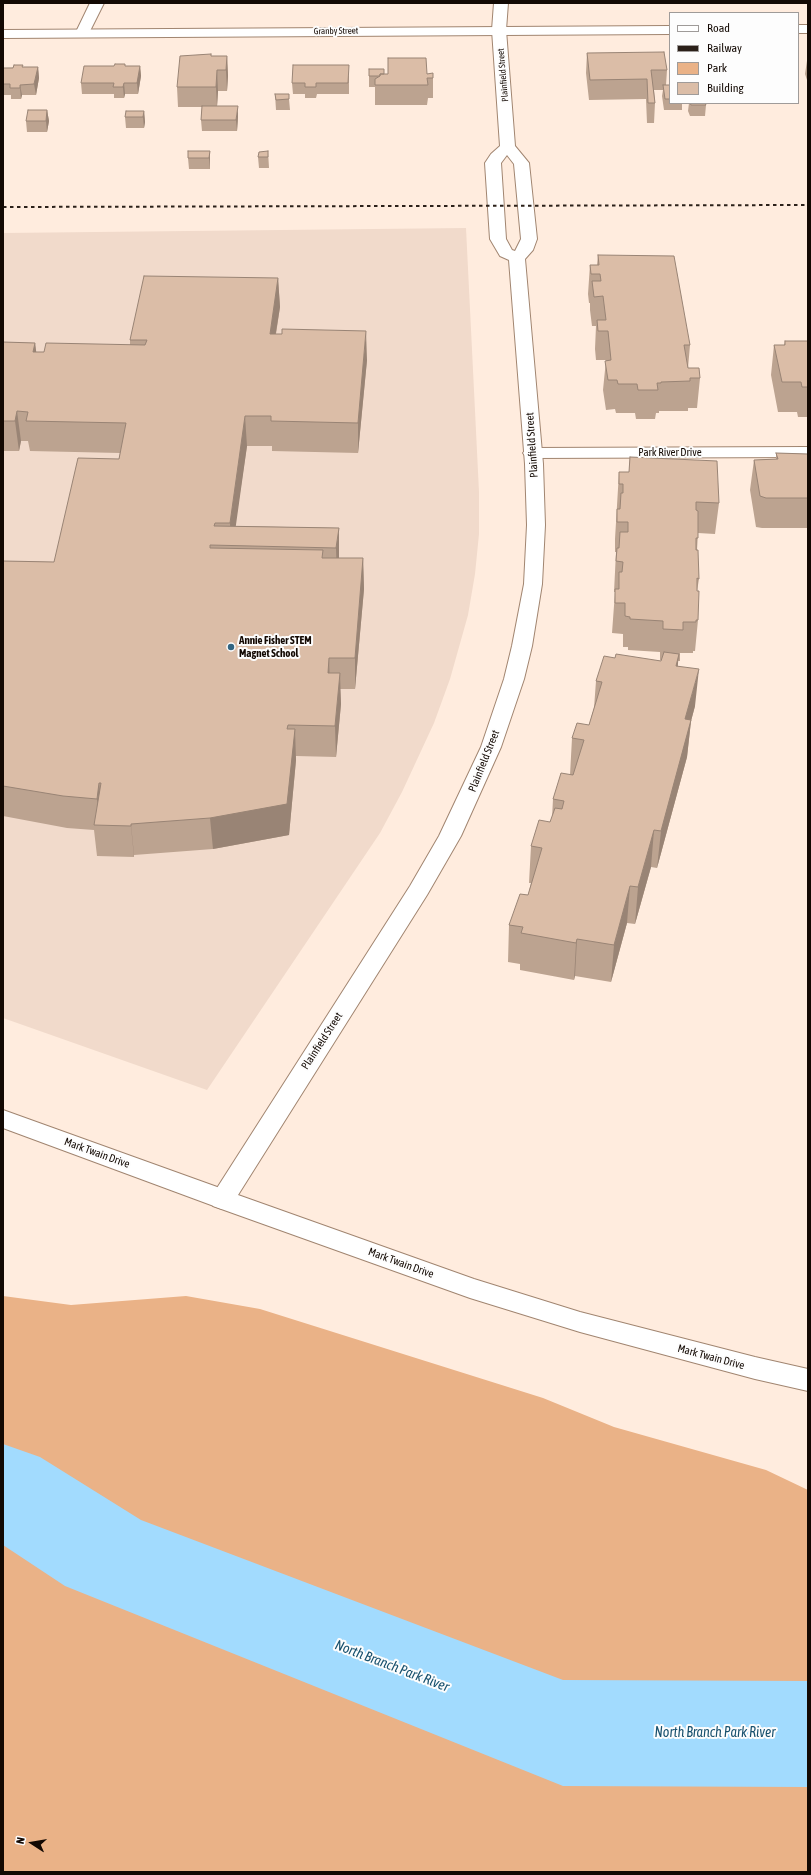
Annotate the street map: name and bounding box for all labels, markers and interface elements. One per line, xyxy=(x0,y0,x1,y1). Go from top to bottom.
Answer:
legend xyxy=(669,12,799,104)
text: Road xyxy=(707,21,730,35)
street label: Granby Street xyxy=(314,25,358,37)
text: Railway xyxy=(707,41,742,55)
street label: Plainfield Street xyxy=(495,48,511,102)
text: Park xyxy=(707,61,727,75)
text: Building xyxy=(707,81,744,95)
street label: Plainfield Street xyxy=(523,412,541,478)
street label: Park River Drive xyxy=(638,446,702,460)
place label: Annie Fisher STEM Magnet School xyxy=(239,634,312,660)
marker: Annie Fisher STEM Magnet School xyxy=(226,642,236,652)
street label: Plainfield Street xyxy=(466,728,502,794)
street label: Plainfield Street xyxy=(299,1010,345,1072)
street label: Mark Twain Drive xyxy=(62,1135,132,1171)
street label: Mark Twain Drive xyxy=(366,1245,436,1281)
street label: Mark Twain Drive xyxy=(676,1342,746,1372)
water label: North Branch Park River xyxy=(333,1636,451,1696)
water label: North Branch Park River xyxy=(655,1725,775,1741)
north arrow xyxy=(12,1823,52,1863)
text: N xyxy=(14,1836,27,1845)

